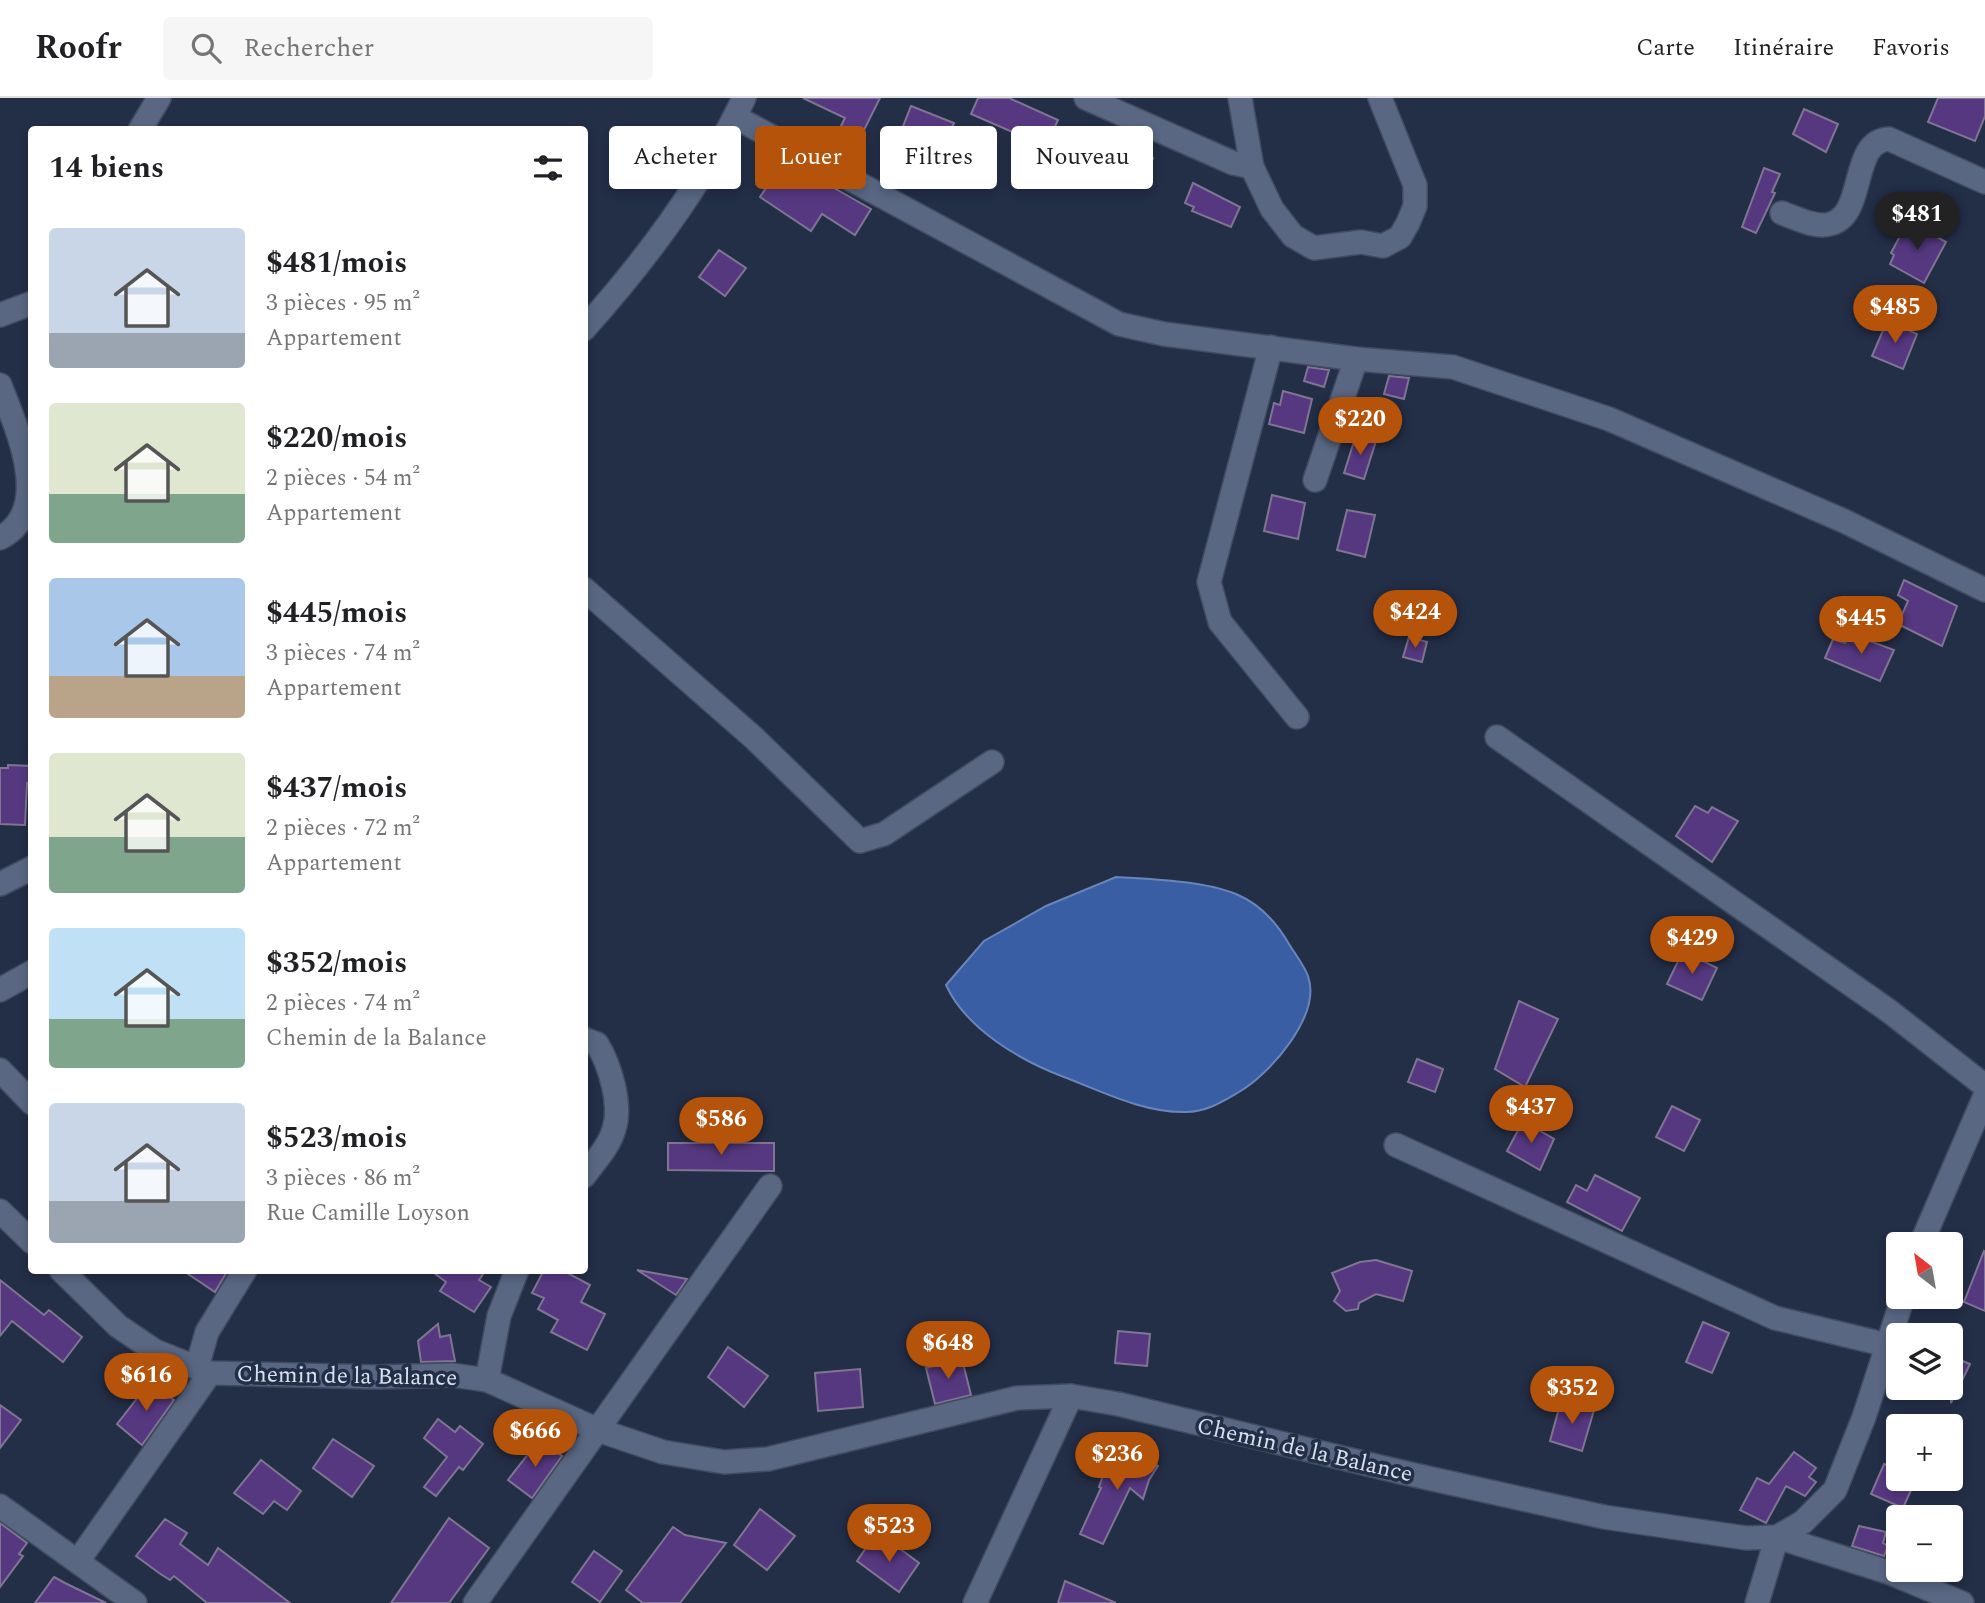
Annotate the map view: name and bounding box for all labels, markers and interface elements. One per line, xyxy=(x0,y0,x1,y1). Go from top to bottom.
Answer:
search box xyxy=(163,17,653,80)
text: Roofr xyxy=(35,23,121,73)
text: Rechercher xyxy=(243,28,374,68)
icon: search xyxy=(187,29,225,67)
text: Carte xyxy=(1636,30,1695,66)
text: Itinéraire xyxy=(1733,30,1834,66)
text: Favoris xyxy=(1872,30,1950,66)
chip: Acheter xyxy=(609,126,741,189)
chip: Louer xyxy=(755,126,866,189)
chip: Filtres xyxy=(880,126,997,189)
chip: Nouveau xyxy=(1011,126,1153,189)
text: 14 biens xyxy=(49,145,164,191)
icon: filters xyxy=(529,149,567,187)
pin: $481 xyxy=(1876,192,1958,252)
text: $481 xyxy=(1891,197,1943,232)
text: $481/mois xyxy=(266,240,407,286)
icon: home xyxy=(105,256,189,340)
text: 3 pièces · 95 m² xyxy=(266,286,420,321)
pin: $485 xyxy=(1854,286,1936,345)
text: $485 xyxy=(1869,290,1921,325)
text: Appartement xyxy=(266,321,402,356)
pin: $220 xyxy=(1319,398,1401,457)
text: $220 xyxy=(1334,402,1386,437)
text: $220/mois xyxy=(266,415,407,461)
icon: home xyxy=(105,431,189,515)
text: 2 pièces · 54 m² xyxy=(266,461,420,496)
text: Appartement xyxy=(266,496,402,531)
text: $445/mois xyxy=(266,590,407,636)
pin: $424 xyxy=(1374,590,1456,650)
text: $424 xyxy=(1389,595,1441,630)
pin: $445 xyxy=(1820,596,1902,656)
text: $445 xyxy=(1835,601,1887,636)
icon: home xyxy=(105,606,189,690)
text: 3 pièces · 74 m² xyxy=(266,636,420,671)
text: Appartement xyxy=(266,671,402,706)
text: $437/mois xyxy=(266,765,407,811)
icon: home xyxy=(105,781,189,865)
text: 2 pièces · 72 m² xyxy=(266,811,420,846)
text: Appartement xyxy=(266,846,402,881)
pin: $429 xyxy=(1651,916,1733,976)
text: $429 xyxy=(1666,921,1718,956)
text: $352/mois xyxy=(266,940,407,986)
icon: home xyxy=(105,956,189,1040)
text: 2 pièces · 74 m² xyxy=(266,986,420,1021)
text: Chemin de la Balance xyxy=(266,1021,487,1056)
pin: $437 xyxy=(1490,1086,1572,1145)
text: $437 xyxy=(1505,1090,1557,1125)
pin: $586 xyxy=(680,1098,762,1157)
text: $586 xyxy=(695,1102,747,1137)
text: $523/mois xyxy=(266,1115,407,1161)
icon: home xyxy=(105,1131,189,1215)
text: 3 pièces · 86 m² xyxy=(266,1161,420,1196)
text: Rue Camille Loyson xyxy=(266,1196,470,1231)
north arrow xyxy=(1886,1232,1964,1309)
map controls xyxy=(1886,1232,1963,1582)
pin: $648 xyxy=(907,1322,989,1381)
button: layers xyxy=(1886,1323,1963,1400)
text: $648 xyxy=(922,1326,974,1361)
pin: $616 xyxy=(105,1354,187,1413)
street label: Chemin de la Balance xyxy=(236,1357,458,1396)
text: $616 xyxy=(120,1358,172,1393)
pin: $352 xyxy=(1531,1366,1613,1426)
text: $352 xyxy=(1546,1371,1598,1406)
street label: Chemin de la Balance xyxy=(1193,1409,1416,1492)
pin: $666 xyxy=(494,1410,576,1469)
text: $666 xyxy=(509,1414,561,1449)
button: + xyxy=(1886,1414,1963,1491)
pin: $236 xyxy=(1076,1432,1158,1492)
text: $236 xyxy=(1091,1437,1143,1472)
pin: $523 xyxy=(848,1504,930,1564)
button: − xyxy=(1886,1505,1963,1582)
text: $523 xyxy=(863,1509,915,1544)

